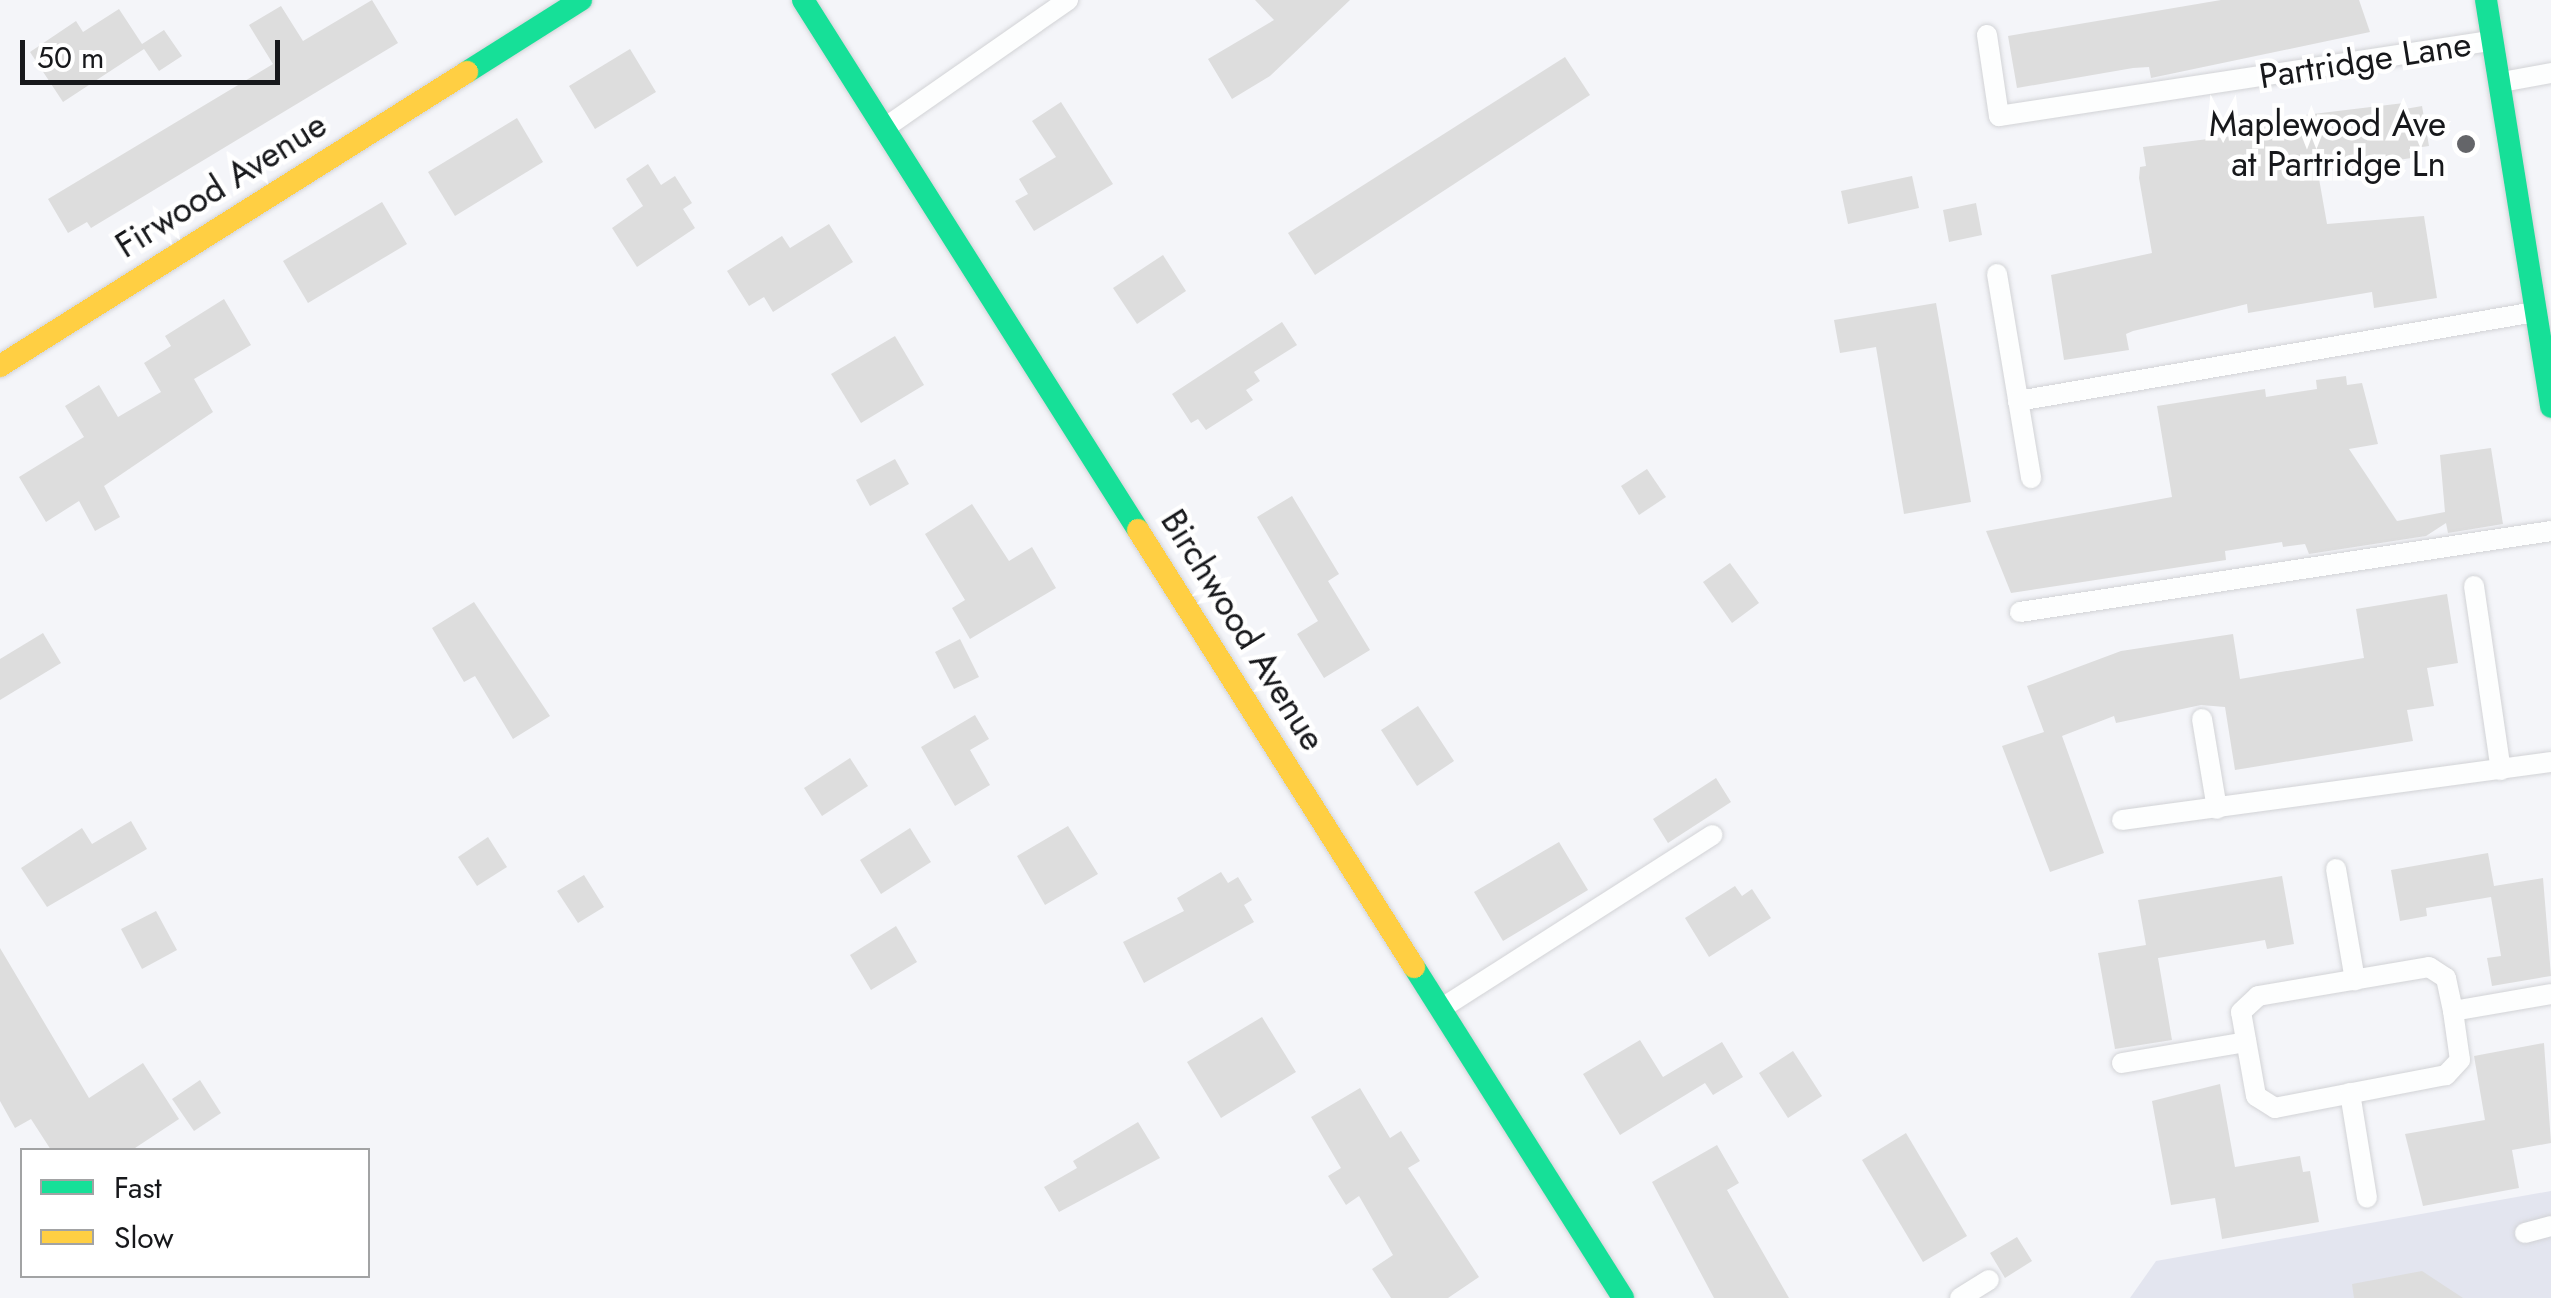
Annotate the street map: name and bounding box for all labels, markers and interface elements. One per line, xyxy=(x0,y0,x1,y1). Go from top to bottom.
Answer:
scale bar xyxy=(25,20,285,82)
street label: Partridge Lane xyxy=(2256,23,2474,97)
text: 50 m xyxy=(37,36,104,79)
street label: Firwood Avenue xyxy=(108,103,334,267)
place label: Maplewood Ave at Partridge Ln xyxy=(2209,103,2446,185)
marker: Maplewood Ave at Partridge Ln xyxy=(2455,133,2477,155)
street label: Birchwood Avenue xyxy=(1152,502,1334,758)
legend xyxy=(20,1148,370,1278)
text: Fast xyxy=(114,1166,162,1209)
text: Slow xyxy=(114,1216,174,1259)

